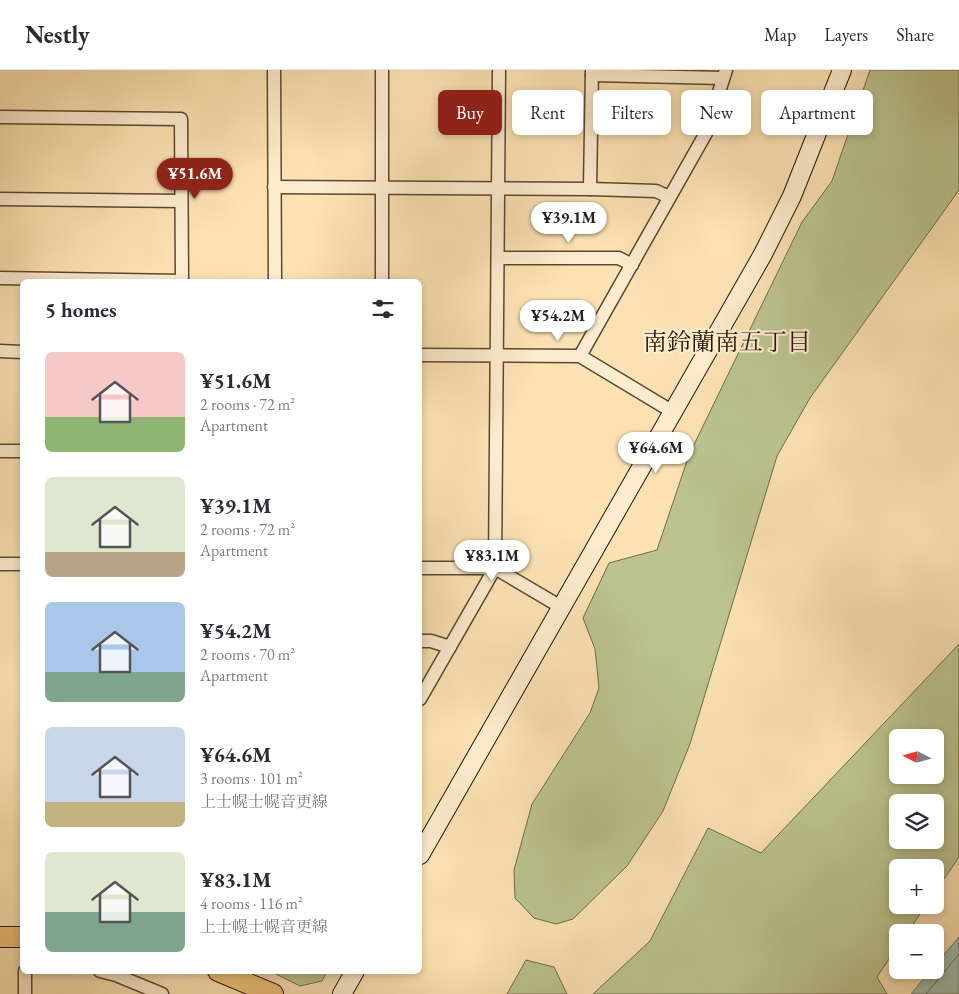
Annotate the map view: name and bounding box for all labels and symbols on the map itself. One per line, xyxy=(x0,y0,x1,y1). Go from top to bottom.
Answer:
pin: ¥51.6M xyxy=(154,158,236,200)
pin: ¥39.1M xyxy=(528,202,610,244)
pin: ¥54.2M xyxy=(517,300,599,342)
district label: 南鈴蘭南五丁目 xyxy=(643,326,811,357)
pin: ¥64.6M xyxy=(615,432,697,474)
pin: ¥83.1M xyxy=(451,540,533,582)
north arrow xyxy=(889,729,944,784)

